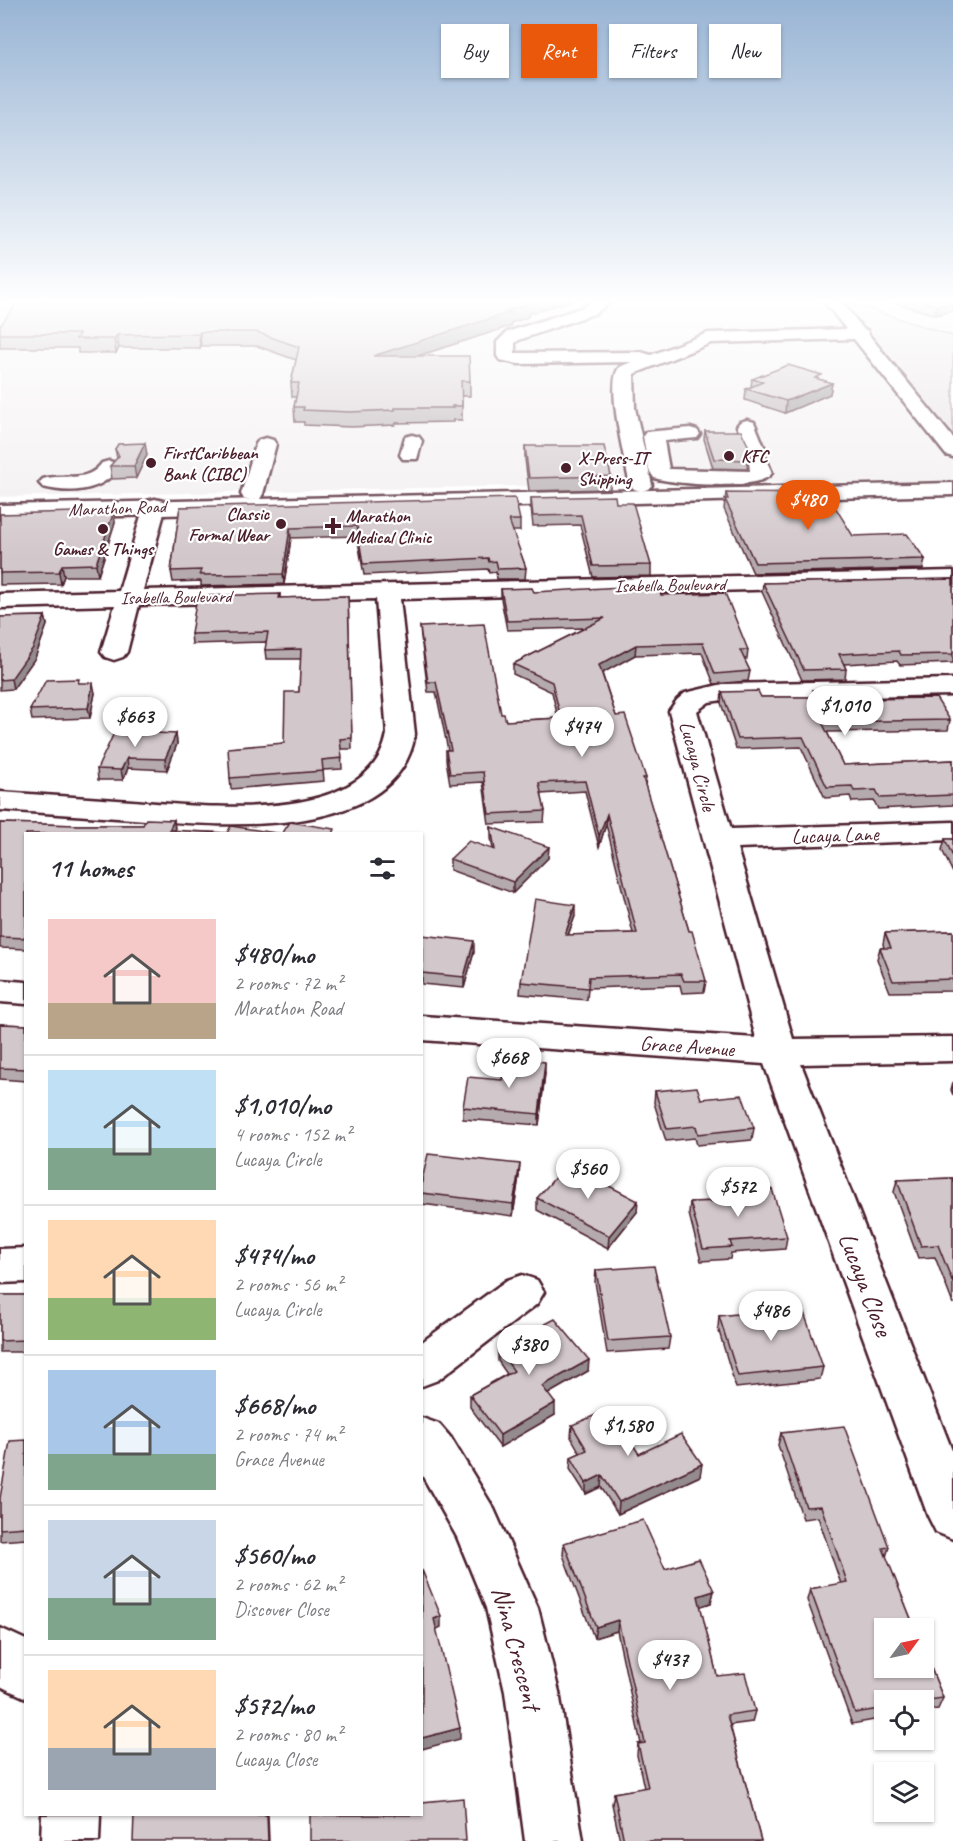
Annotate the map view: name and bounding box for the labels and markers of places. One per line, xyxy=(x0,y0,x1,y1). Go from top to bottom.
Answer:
place label: FirstCaribbean Bank (CIBC) xyxy=(163,442,258,485)
place label: KFC xyxy=(741,445,771,467)
place label: X-Press-IT Shipping xyxy=(578,447,652,490)
marker: KFC xyxy=(722,449,736,463)
marker: FirstCaribbean Bank (CIBC) xyxy=(144,456,158,470)
marker: X-Press-IT Shipping xyxy=(559,461,573,475)
pin: $480 xyxy=(772,480,844,531)
place label: Classic Formal Wear xyxy=(189,503,272,546)
place label: Marathon Medical Clinic xyxy=(346,505,433,548)
marker: Classic Formal Wear xyxy=(274,517,288,531)
marker: Marathon Medical Clinic xyxy=(324,517,342,535)
marker: Games & Things xyxy=(96,522,110,536)
place label: Games & Things xyxy=(53,538,155,560)
pin: $1,010 xyxy=(796,686,894,737)
pin: $663 xyxy=(99,697,171,748)
pin: $474 xyxy=(546,707,618,758)
pin: $668 xyxy=(473,1038,545,1089)
pin: $560 xyxy=(552,1149,624,1200)
pin: $572 xyxy=(702,1167,774,1218)
pin: $486 xyxy=(735,1291,807,1342)
pin: $380 xyxy=(493,1325,565,1376)
pin: $1,580 xyxy=(579,1406,677,1457)
pin: $437 xyxy=(634,1640,706,1691)

